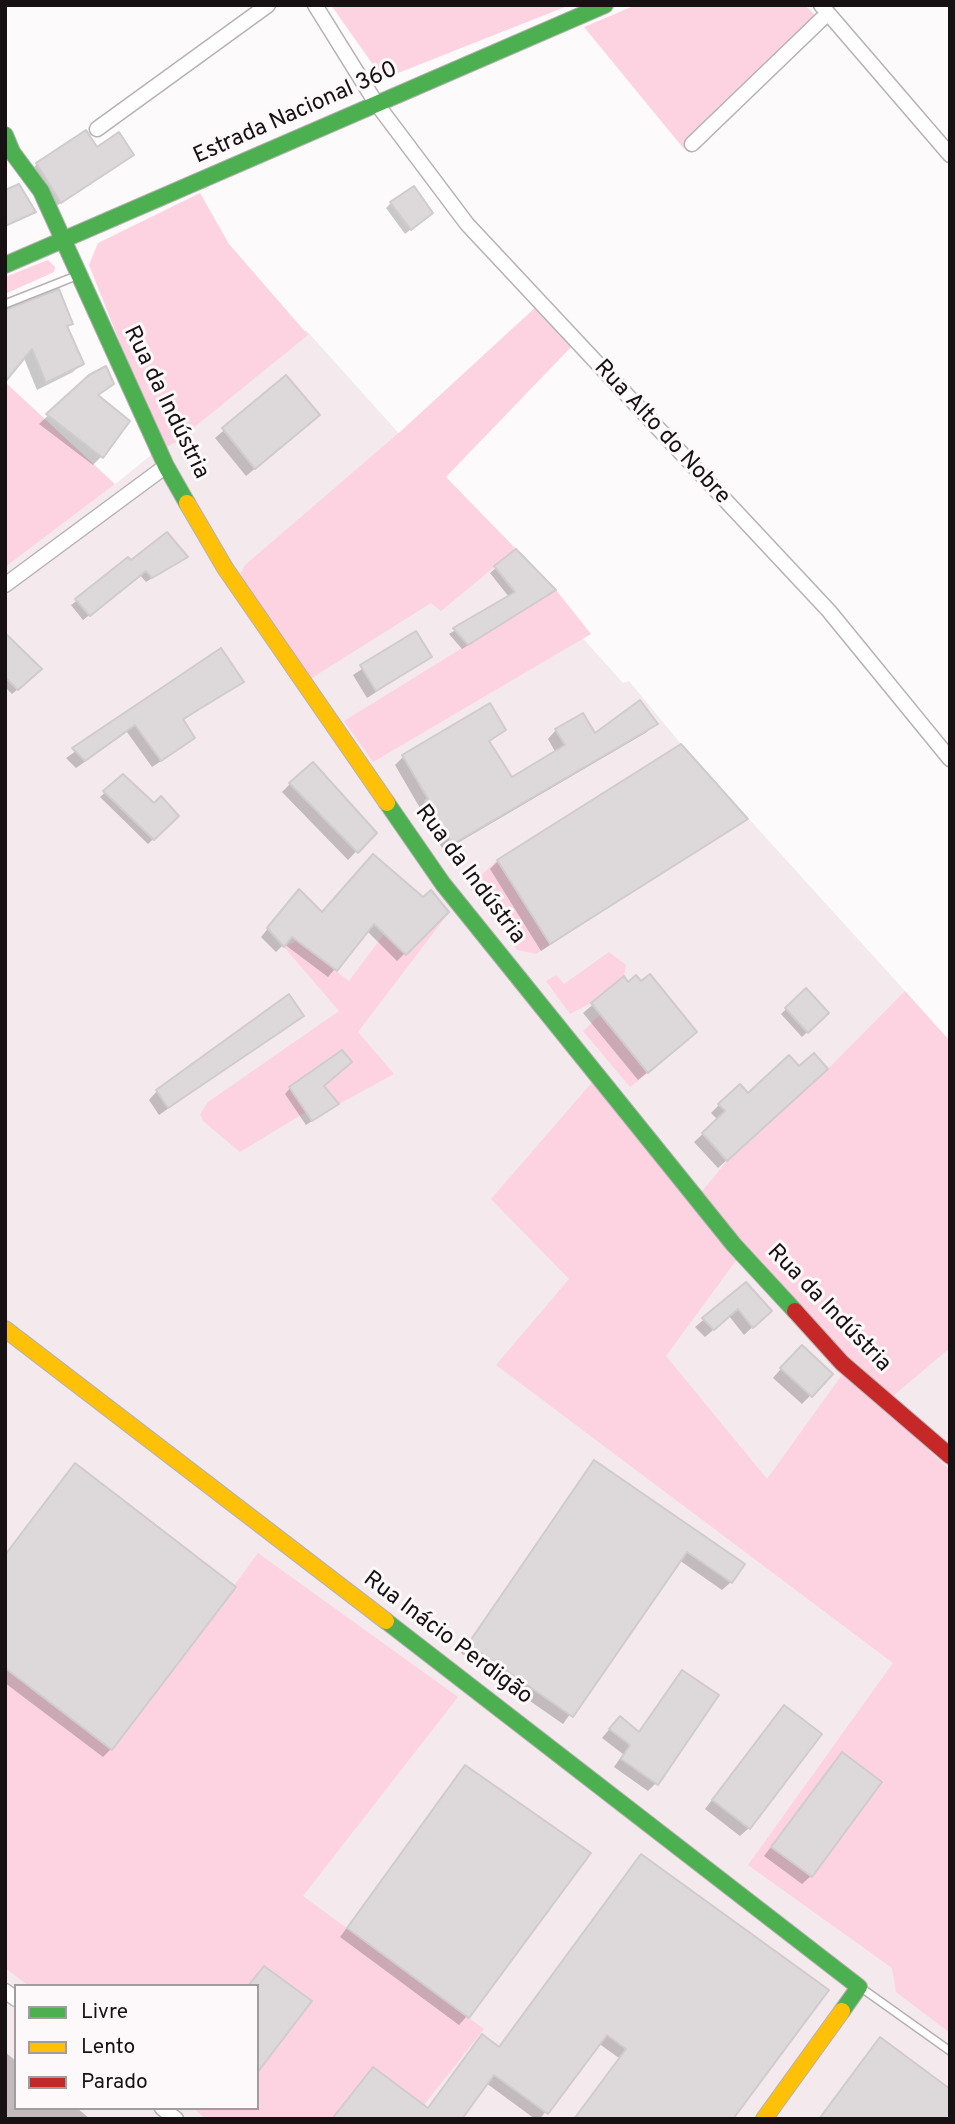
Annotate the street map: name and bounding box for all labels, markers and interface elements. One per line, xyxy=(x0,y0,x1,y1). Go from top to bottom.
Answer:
street label: Estrada Nacional 360 xyxy=(190,57,402,171)
street label: Rua da Indústria xyxy=(116,322,214,484)
street label: Rua Alto do Nobre xyxy=(587,355,735,511)
street label: Rua da Indústria xyxy=(408,800,530,950)
street label: Rua da Indústria xyxy=(760,1239,896,1379)
street label: Rua Inácio Perdigão xyxy=(357,1566,537,1712)
legend xyxy=(14,1984,259,2110)
text: Livre xyxy=(81,1999,128,2026)
text: Lento xyxy=(81,2034,135,2061)
text: Parado xyxy=(81,2069,148,2096)

